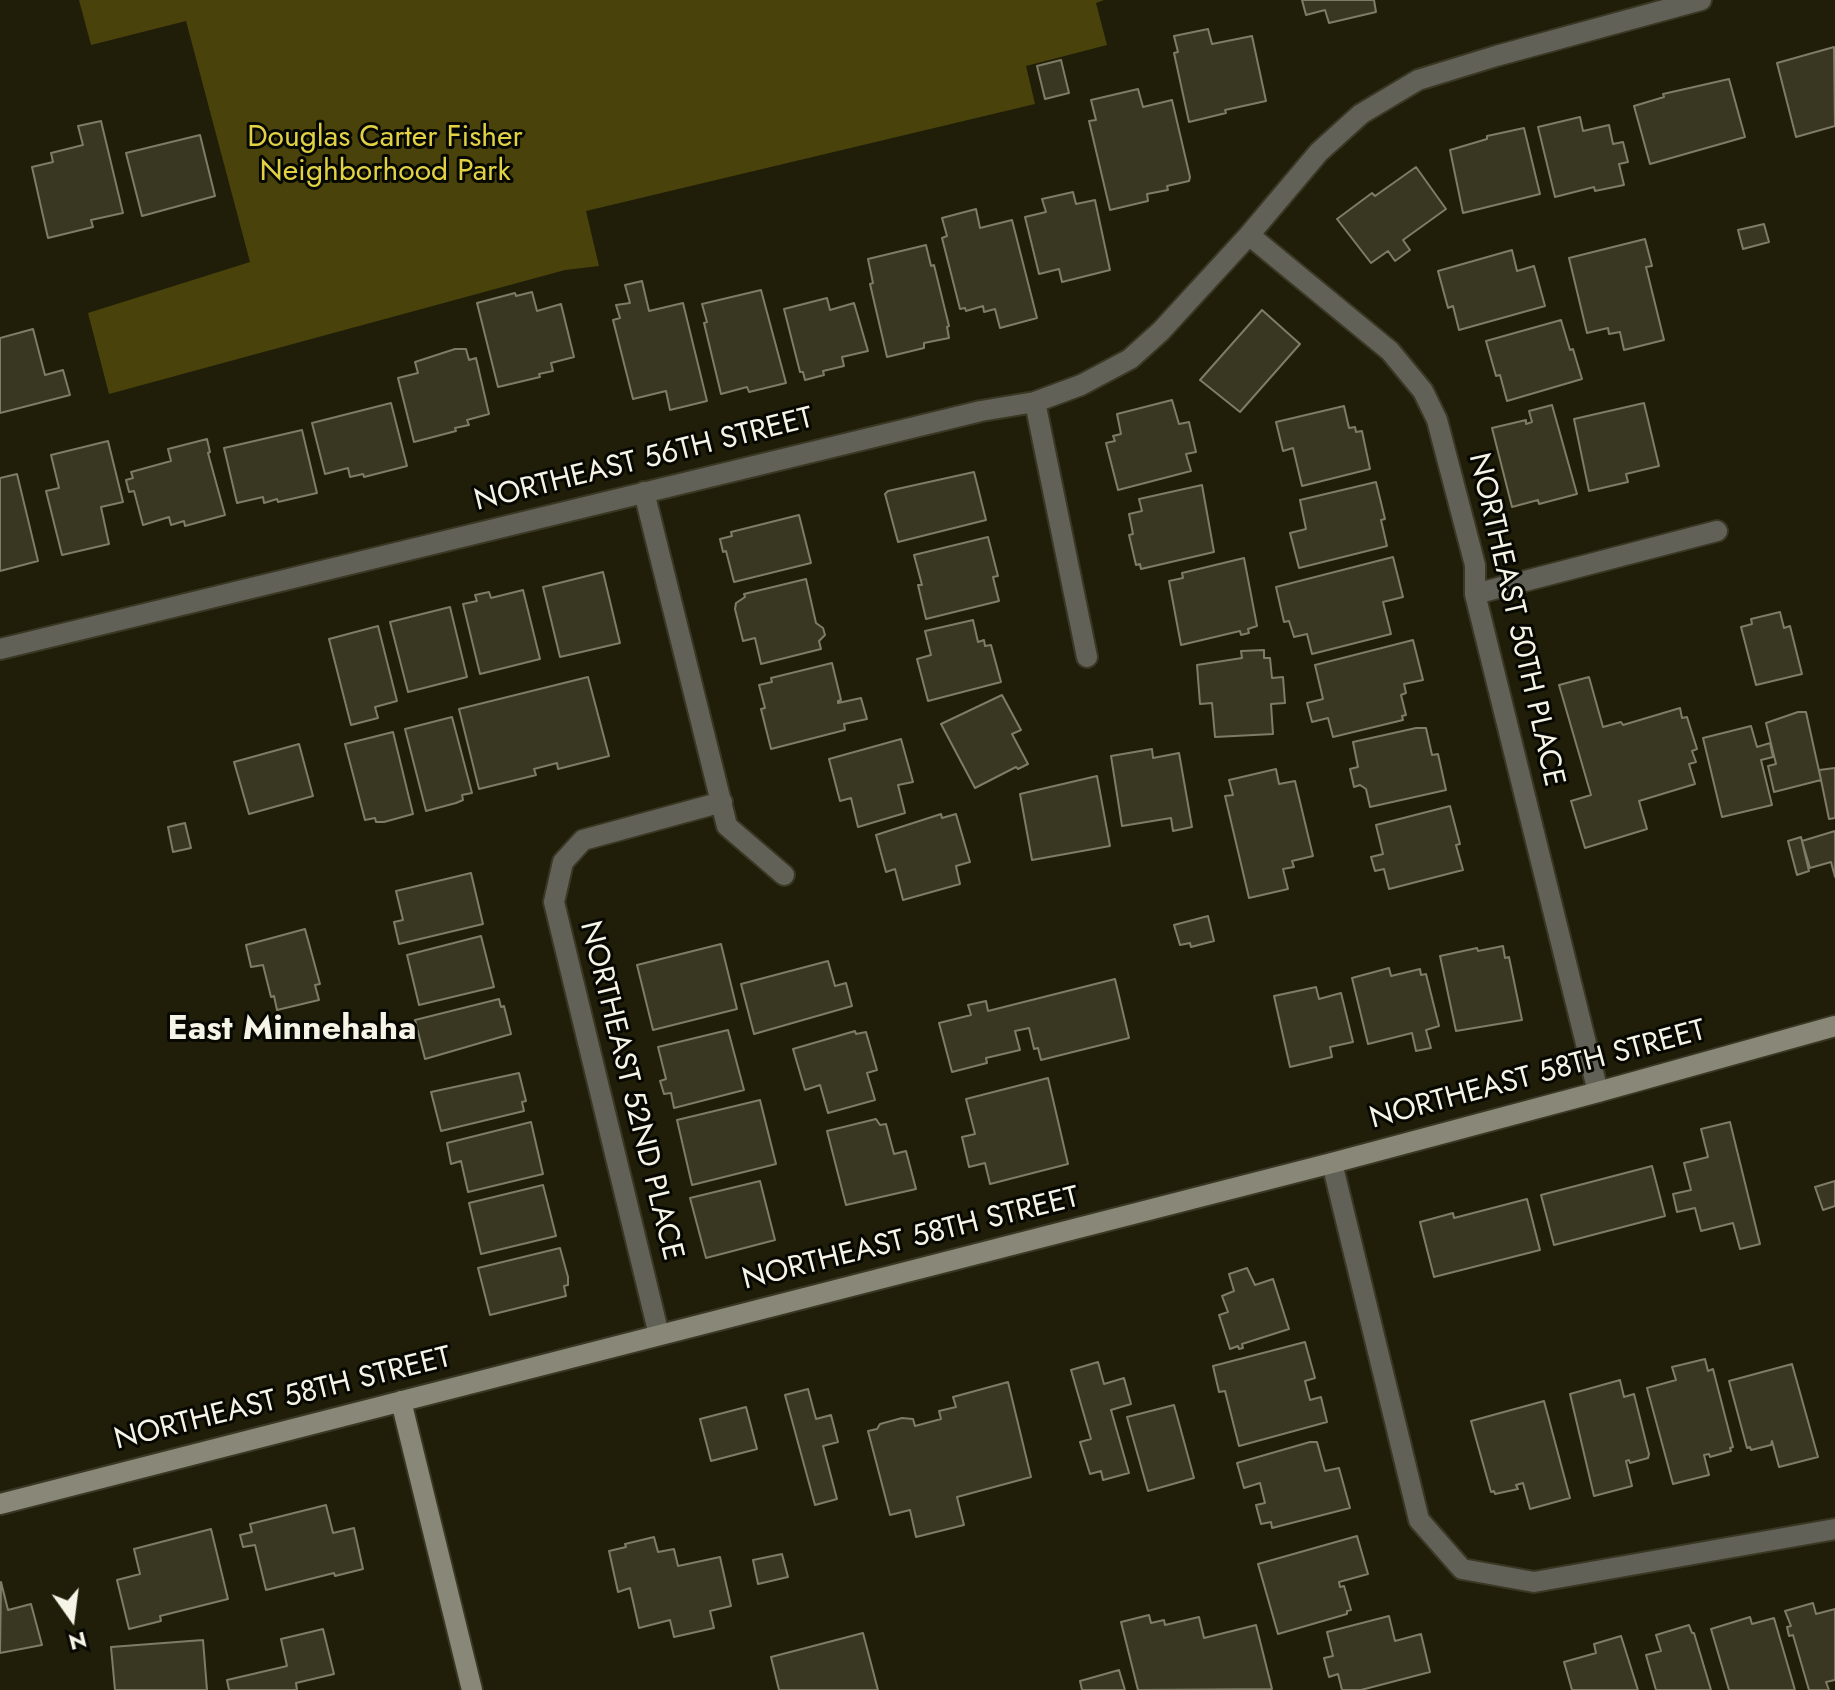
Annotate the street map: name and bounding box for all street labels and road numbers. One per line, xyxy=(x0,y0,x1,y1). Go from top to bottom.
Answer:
street label: NORTHEAST 56TH STREET xyxy=(471,401,817,521)
street label: NORTHEAST 50TH PLACE xyxy=(1459,450,1571,790)
street label: NORTHEAST 52ND PLACE xyxy=(570,918,690,1264)
street label: NORTHEAST 58TH STREET xyxy=(1366,1014,1710,1138)
street label: NORTHEAST 58TH STREET xyxy=(739,1181,1083,1299)
street label: NORTHEAST 58TH STREET xyxy=(111,1341,455,1459)

